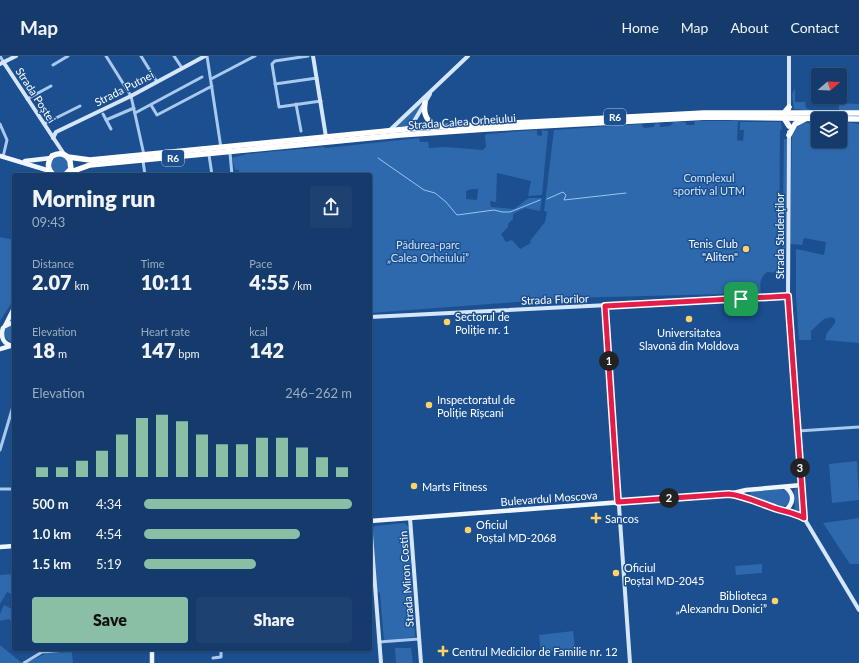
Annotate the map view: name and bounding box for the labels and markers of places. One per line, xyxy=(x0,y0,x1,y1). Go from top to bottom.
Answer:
place label: Tenis Club "Aliten" xyxy=(688,237,738,263)
marker: Tenis Club "Aliten" xyxy=(741,244,751,254)
pin xyxy=(724,282,758,316)
place label: Sectorul de Poliție nr. 1 xyxy=(455,310,510,336)
marker: Universitatea Slavonă din Moldova xyxy=(684,314,694,324)
marker: Sectorul de Poliție nr. 1 xyxy=(442,317,452,327)
place label: Universitatea Slavonă din Moldova xyxy=(639,326,739,352)
pin: 1 xyxy=(599,351,619,371)
place label: Inspectoratul de Poliție Rîșcani xyxy=(437,393,515,419)
marker: Inspectoratul de Poliție Rîșcani xyxy=(424,400,434,410)
pin: 3 xyxy=(790,458,810,478)
place label: Marts Fitness xyxy=(422,480,488,493)
marker: Marts Fitness xyxy=(409,481,419,491)
pin: 2 xyxy=(659,488,679,508)
marker: Sancos xyxy=(590,512,602,524)
place label: Sancos xyxy=(605,512,639,525)
place label: Oficiul Poștal MD-2068 xyxy=(476,518,556,544)
marker: Oficiul Poștal MD-2068 xyxy=(463,525,473,535)
place label: Oficiul Poștal MD-2045 xyxy=(624,561,704,587)
marker: Oficiul Poștal MD-2045 xyxy=(611,568,621,578)
place label: Biblioteca „Alexandru Donici” xyxy=(676,589,767,615)
marker: Biblioteca „Alexandru Donici” xyxy=(770,596,780,606)
marker: Centrul Medicilor de Familie nr. 12 xyxy=(437,645,449,657)
place label: Centrul Medicilor de Familie nr. 12 xyxy=(452,645,618,658)

